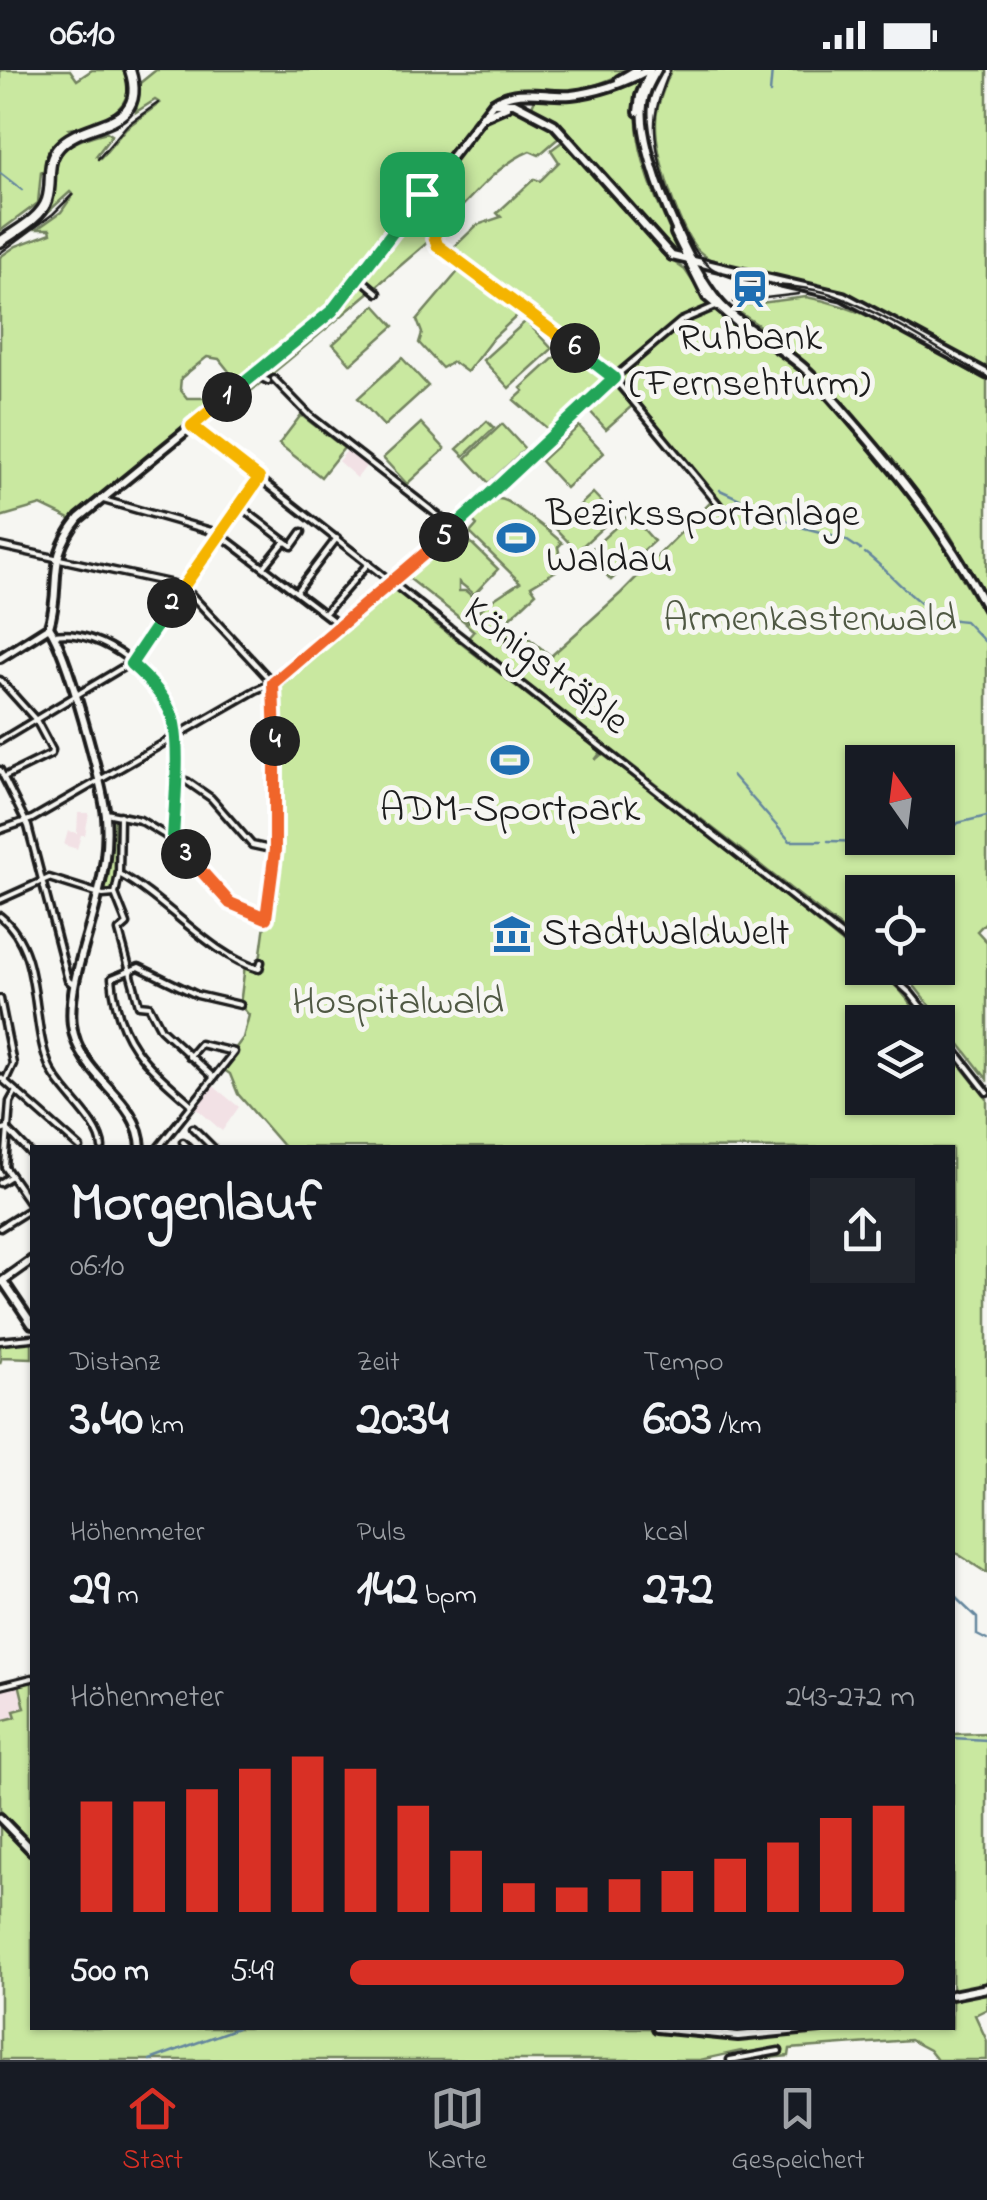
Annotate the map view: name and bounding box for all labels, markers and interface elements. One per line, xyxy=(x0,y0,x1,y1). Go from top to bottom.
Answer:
text: 06:10 xyxy=(50,7,115,63)
pin xyxy=(380,152,465,237)
icon: arrive xyxy=(395,167,450,222)
station icon: Ruhbank (Fernsehturm) xyxy=(729,268,771,310)
place label: Ruhbank (Fernsehturm) xyxy=(629,310,871,415)
pin: 6 xyxy=(550,323,600,373)
text: 6 xyxy=(569,327,581,368)
pin: 1 xyxy=(202,372,252,422)
text: 1 xyxy=(223,376,231,417)
place label: Bezirkssportanlage Waldau xyxy=(545,486,859,591)
pin: 5 xyxy=(419,512,469,562)
text: 5 xyxy=(436,516,452,557)
sports icon: Bezirkssportanlage Waldau xyxy=(495,517,537,559)
pin: 2 xyxy=(147,578,197,628)
text: 2 xyxy=(165,582,179,623)
street label: Königsträßle xyxy=(449,583,641,751)
park label: Armenkastenwald xyxy=(663,591,957,650)
pin: 4 xyxy=(250,716,300,766)
text: 4 xyxy=(269,720,281,761)
sports icon: ADM-Sportpark xyxy=(489,739,531,781)
north arrow xyxy=(845,745,955,855)
map controls xyxy=(845,745,955,1115)
place label: ADM-Sportpark xyxy=(380,781,641,840)
pin: 3 xyxy=(161,829,211,879)
text: 3 xyxy=(180,833,192,874)
button: locate xyxy=(845,875,955,985)
place label: StadtWaldWelt xyxy=(542,905,790,964)
museum icon: StadtWaldWelt xyxy=(491,913,533,955)
park label: Hospitalwald xyxy=(292,974,504,1033)
button: layers xyxy=(845,1005,955,1115)
text: Morgenlauf xyxy=(70,1166,321,1246)
button: share xyxy=(810,1178,915,1283)
text: 06:10 xyxy=(70,1244,125,1291)
text: Distanz xyxy=(70,1343,160,1384)
text: Zeit xyxy=(357,1343,400,1384)
text: Tempo xyxy=(643,1343,723,1384)
text: 3.40 xyxy=(70,1384,143,1457)
text: 20:34 xyxy=(357,1384,449,1457)
text: 6:03 xyxy=(643,1384,712,1457)
text: km xyxy=(143,1406,184,1447)
text: /km xyxy=(712,1406,762,1447)
text: Höhenmeter xyxy=(70,1513,205,1554)
text: Puls xyxy=(357,1513,406,1554)
text: kcal xyxy=(643,1513,688,1554)
text: 29 xyxy=(70,1554,110,1627)
text: 142 xyxy=(357,1554,418,1627)
text: 272 xyxy=(643,1554,714,1627)
text: m xyxy=(110,1576,139,1617)
text: bpm xyxy=(418,1576,477,1617)
text: Höhenmeter xyxy=(70,1675,224,1722)
text: 243–272 m xyxy=(786,1675,915,1722)
text: 500 m xyxy=(70,1949,149,1996)
text: 5:49 xyxy=(230,1949,274,1996)
tab: Start xyxy=(122,2081,183,2182)
tab: Karte xyxy=(427,2081,487,2182)
tab: Gespeichert xyxy=(731,2081,865,2182)

